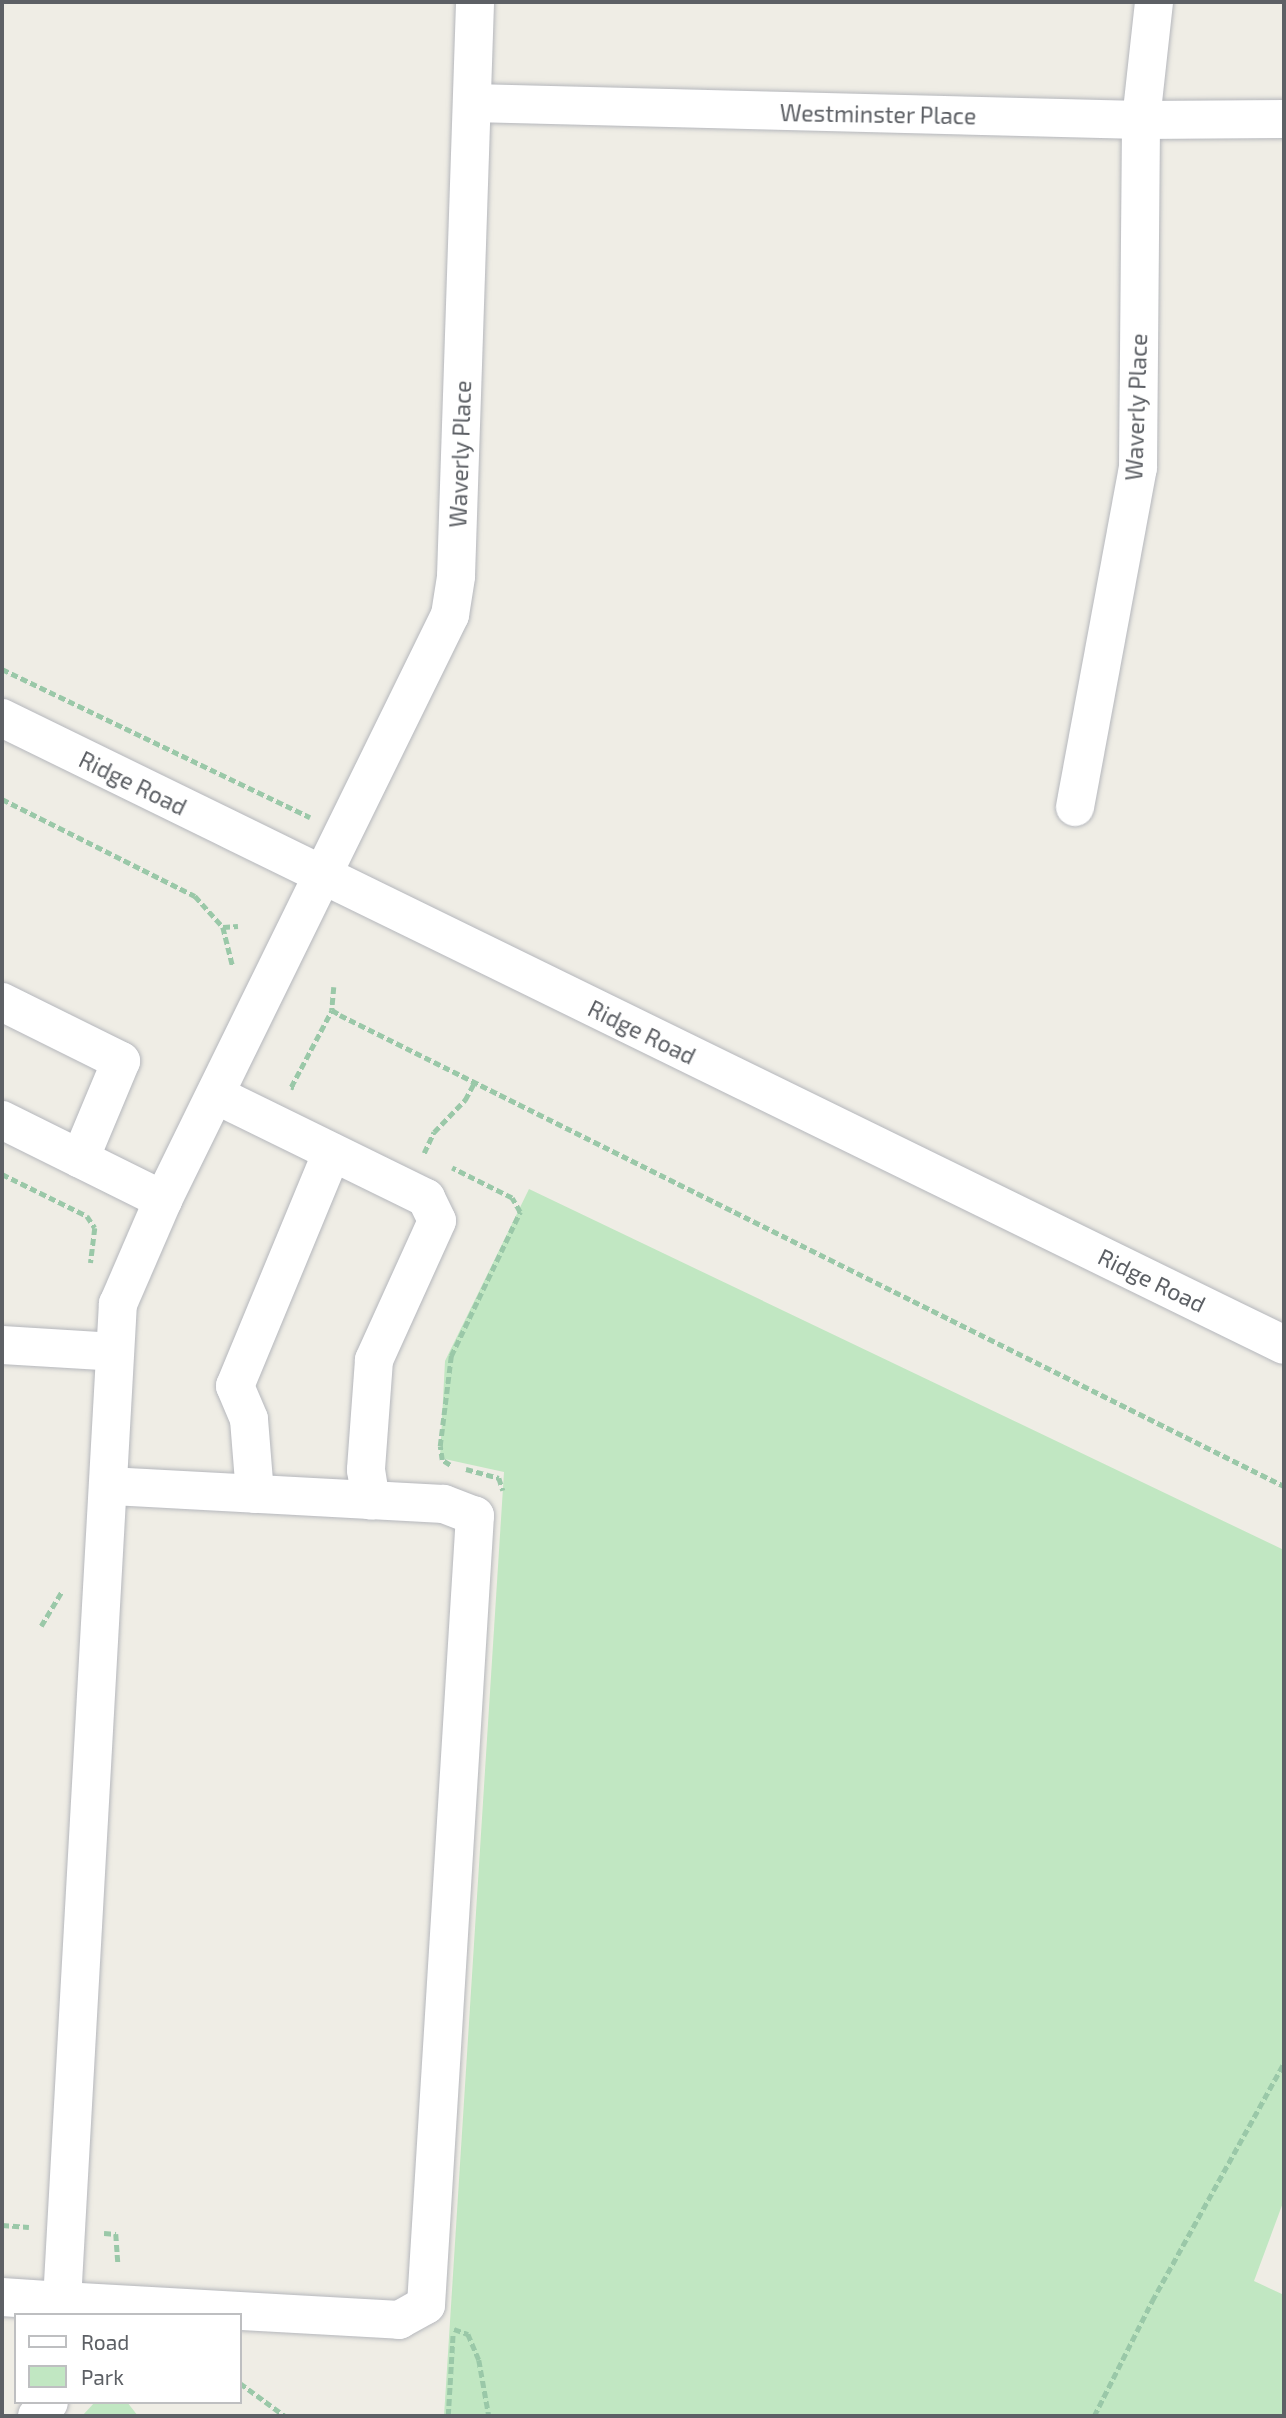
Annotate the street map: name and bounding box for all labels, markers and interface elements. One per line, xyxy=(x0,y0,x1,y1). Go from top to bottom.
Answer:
street label: Westminster Place xyxy=(779,98,977,130)
street label: Waverly Place xyxy=(1120,333,1152,481)
street label: Waverly Place xyxy=(444,380,476,528)
street label: Ridge Road xyxy=(75,745,191,821)
street label: Ridge Road xyxy=(584,994,700,1070)
street label: Ridge Road xyxy=(1094,1242,1210,1318)
legend xyxy=(14,2313,242,2404)
text: Road xyxy=(81,2329,129,2354)
text: Park xyxy=(81,2364,124,2389)

